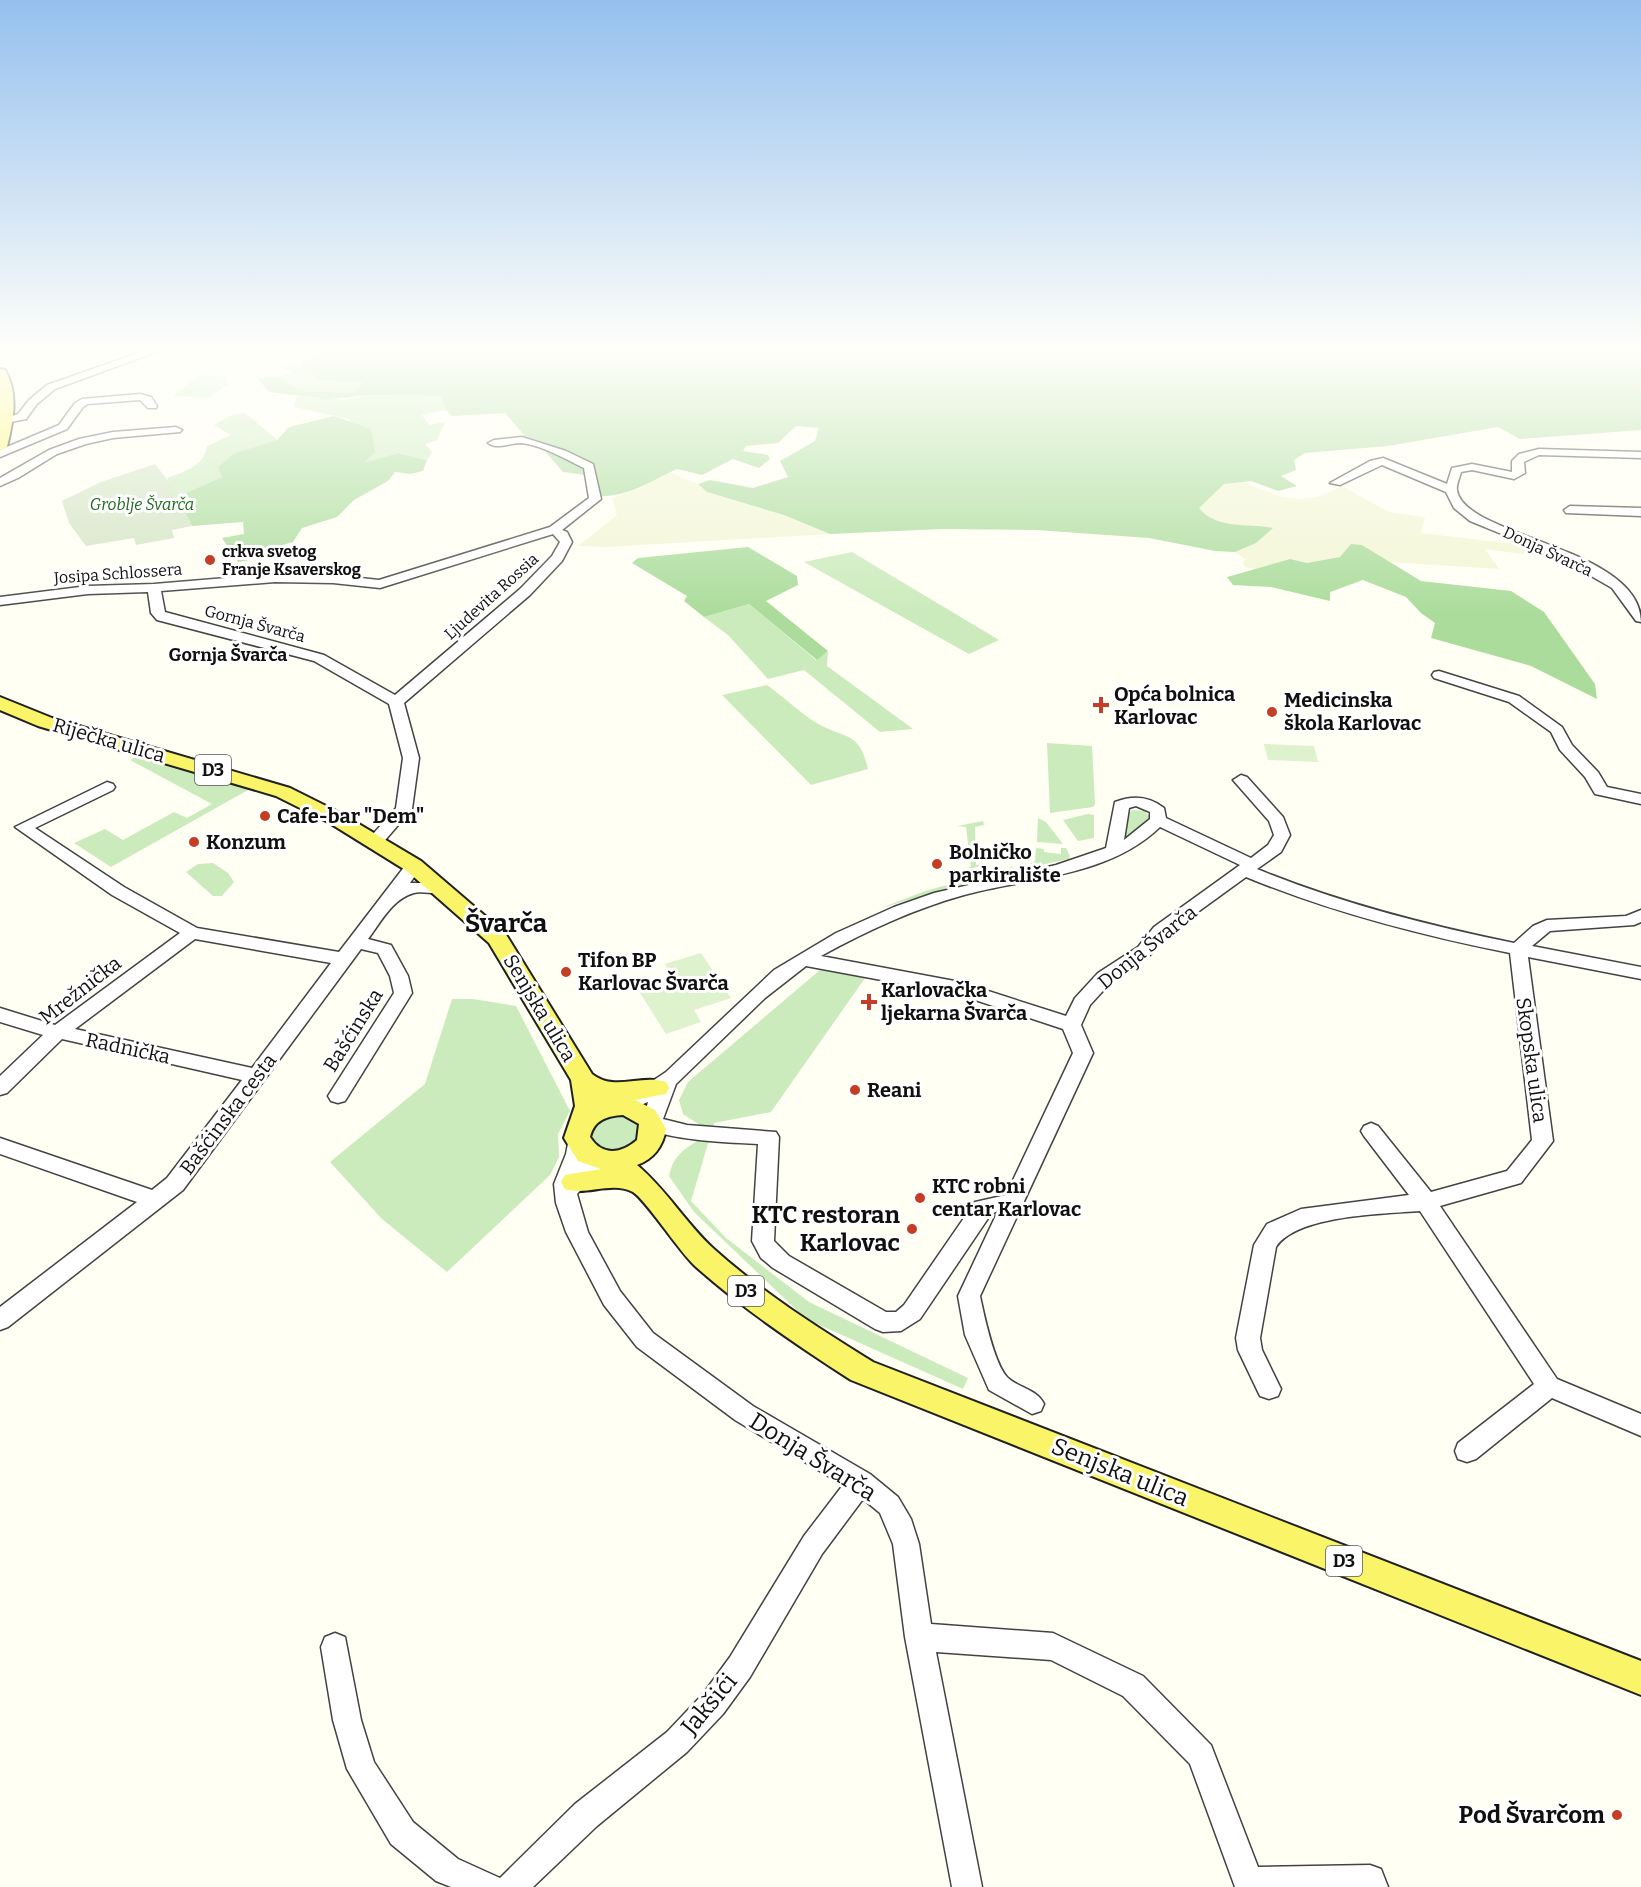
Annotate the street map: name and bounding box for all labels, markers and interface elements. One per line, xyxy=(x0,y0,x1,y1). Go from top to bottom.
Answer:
park label: Groblje Švarča xyxy=(90,494,194,514)
street label: Donja Švarča xyxy=(1500,522,1596,580)
place label: crkva svetog Franje Ksaverskog xyxy=(222,542,361,579)
street label: Ljudevita Rossia xyxy=(440,549,542,643)
marker: crkva svetog Franje Ksaverskog xyxy=(203,553,217,567)
street label: Josipa Schlossera xyxy=(52,560,183,588)
street label: Gornja Švarča xyxy=(202,600,308,646)
district label: Gornja Švarča xyxy=(169,643,287,666)
place label: Opća bolnica Karlovac xyxy=(1114,682,1235,729)
place label: Medicinska škola Karlovac xyxy=(1284,688,1421,735)
marker: Opća bolnica Karlovac xyxy=(1092,696,1110,714)
marker: Medicinska škola Karlovac xyxy=(1265,705,1279,719)
street label: Riječka ulica xyxy=(50,712,168,768)
road number: D3 xyxy=(195,755,231,785)
place label: Cafe-bar "Dem" xyxy=(277,804,424,828)
marker: Cafe-bar "Dem" xyxy=(258,809,272,823)
place label: Konzum xyxy=(206,830,286,854)
marker: Konzum xyxy=(187,835,201,849)
place label: Bolničko parkiralište xyxy=(949,840,1061,887)
marker: Bolničko parkiralište xyxy=(930,857,944,871)
street label: Donja Švarča xyxy=(1093,900,1202,995)
district label: Švarča xyxy=(465,907,548,939)
place label: Tifon BP Karlovac Švarča xyxy=(578,948,729,995)
street label: Senjska ulica xyxy=(498,950,581,1067)
street label: Mrežnička xyxy=(34,951,126,1029)
marker: Tifon BP Karlovac Švarča xyxy=(559,965,573,979)
place label: Karlovačka ljekarna Švarča xyxy=(881,978,1027,1025)
street label: Bašćinska xyxy=(318,984,388,1076)
marker: Karlovačka ljekarna Švarča xyxy=(862,995,876,1009)
street label: Skopska ulica xyxy=(1511,996,1553,1124)
street label: Radnička xyxy=(84,1027,173,1069)
street label: Bašćinska cesta xyxy=(175,1049,281,1179)
place label: Reani xyxy=(867,1078,922,1102)
marker: Reani xyxy=(848,1083,862,1097)
place label: KTC robni centar Karlovac xyxy=(932,1174,1081,1221)
marker: KTC robni centar Karlovac xyxy=(913,1191,927,1205)
place label: KTC restoran Karlovac xyxy=(751,1201,901,1257)
marker: KTC restoran Karlovac xyxy=(905,1222,919,1236)
road number: D3 xyxy=(728,1276,764,1306)
street label: Donja Švarča xyxy=(744,1406,882,1507)
street label: Senjska ulica xyxy=(1047,1432,1193,1512)
road number: D3 xyxy=(1326,1546,1362,1576)
street label: Jakšići xyxy=(675,1668,743,1741)
place label: Pod Švarčom xyxy=(1458,1800,1605,1829)
marker: Pod Švarčom xyxy=(1610,1808,1624,1822)

